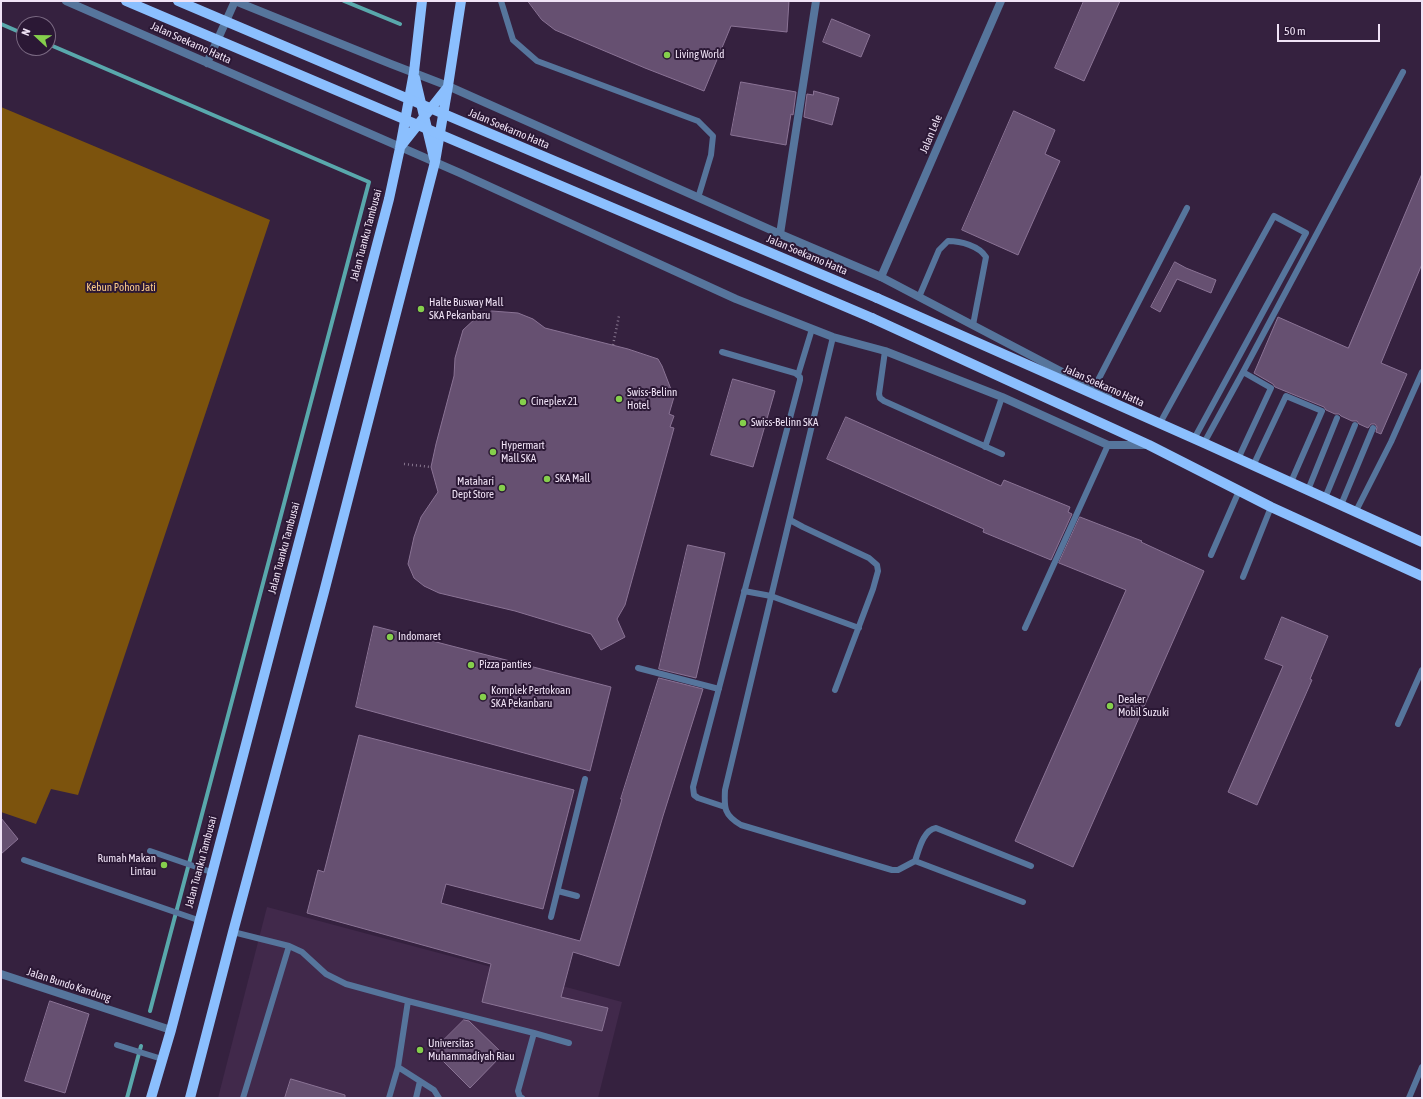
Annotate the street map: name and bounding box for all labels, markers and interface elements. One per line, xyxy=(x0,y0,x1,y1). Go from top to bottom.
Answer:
north arrow xyxy=(16,16,56,56)
scale bar xyxy=(1279,16,1382,42)
street label: Jalan Soekarno Hatta xyxy=(149,19,233,67)
text: 50 m xyxy=(1284,24,1306,38)
text: N xyxy=(19,27,33,37)
place label: Living World xyxy=(675,48,724,62)
marker: Living World xyxy=(662,50,672,60)
street label: Jalan Soekarno Hatta xyxy=(467,106,551,152)
street label: Jalan Lele xyxy=(917,113,945,155)
street label: Jalan Tuanku Tambusai xyxy=(347,188,385,282)
street label: Jalan Soekarno Hatta xyxy=(765,232,849,278)
park label: Kebun Pohon Jati xyxy=(86,281,156,295)
place label: Halte Busway Mall SKA Pekanbaru xyxy=(429,296,503,322)
marker: Halte Busway Mall SKA Pekanbaru xyxy=(416,304,426,314)
street label: Jalan Soekarno Hatta xyxy=(1062,362,1146,410)
place label: Swiss-Belinn Hotel xyxy=(627,386,677,412)
marker: Swiss-Belinn Hotel xyxy=(614,394,624,404)
place label: Cineplex 21 xyxy=(531,395,578,409)
marker: Cineplex 21 xyxy=(518,397,528,407)
place label: Swiss-Belinn SKA xyxy=(751,416,818,430)
marker: Swiss-Belinn SKA xyxy=(738,418,748,428)
place label: Hypermart Mall SKA xyxy=(501,439,545,465)
marker: Hypermart Mall SKA xyxy=(488,447,498,457)
place label: SKA Mall xyxy=(555,472,590,486)
marker: SKA Mall xyxy=(542,474,552,484)
place label: Matahari Dept Store xyxy=(452,475,494,501)
marker: Matahari Dept Store xyxy=(497,483,507,493)
street label: Jalan Tuanku Tambusai xyxy=(265,501,303,595)
place label: Indomaret xyxy=(398,630,441,644)
marker: Indomaret xyxy=(385,632,395,642)
place label: Pizza panties xyxy=(479,658,531,672)
marker: Pizza panties xyxy=(466,660,476,670)
place label: Komplek Pertokoan SKA Pekanbaru xyxy=(491,684,570,710)
marker: Komplek Pertokoan SKA Pekanbaru xyxy=(478,692,488,702)
place label: Dealer Mobil Suzuki xyxy=(1118,693,1169,719)
marker: Dealer Mobil Suzuki xyxy=(1105,701,1115,711)
street label: Jalan Tuanku Tambusai xyxy=(182,815,220,909)
place label: Rumah Makan Lintau xyxy=(98,852,156,878)
marker: Rumah Makan Lintau xyxy=(159,860,169,870)
street label: Jalan Bundo Kandung xyxy=(25,965,113,1005)
place label: Universitas Muhammadiyah Riau xyxy=(428,1037,515,1063)
marker: Universitas Muhammadiyah Riau xyxy=(415,1045,425,1055)

